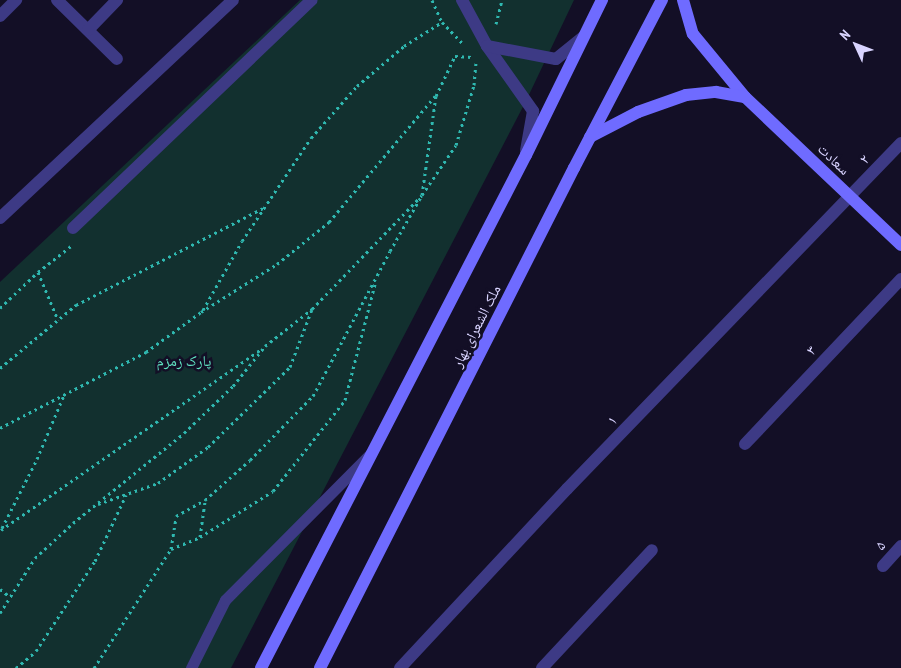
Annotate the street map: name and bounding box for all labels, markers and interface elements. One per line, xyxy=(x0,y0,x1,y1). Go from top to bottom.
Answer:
north arrow xyxy=(831,20,881,70)
text: N xyxy=(836,26,854,44)
street label: سعادت xyxy=(814,139,854,179)
street label: ۲ xyxy=(855,150,873,168)
street label: ملک الشعرای بهار xyxy=(448,282,504,370)
street label: ۳ xyxy=(802,341,820,359)
park label: پارک زمزم xyxy=(157,352,211,370)
street label: ۱ xyxy=(603,411,621,429)
street label: ۵ xyxy=(871,536,889,554)

